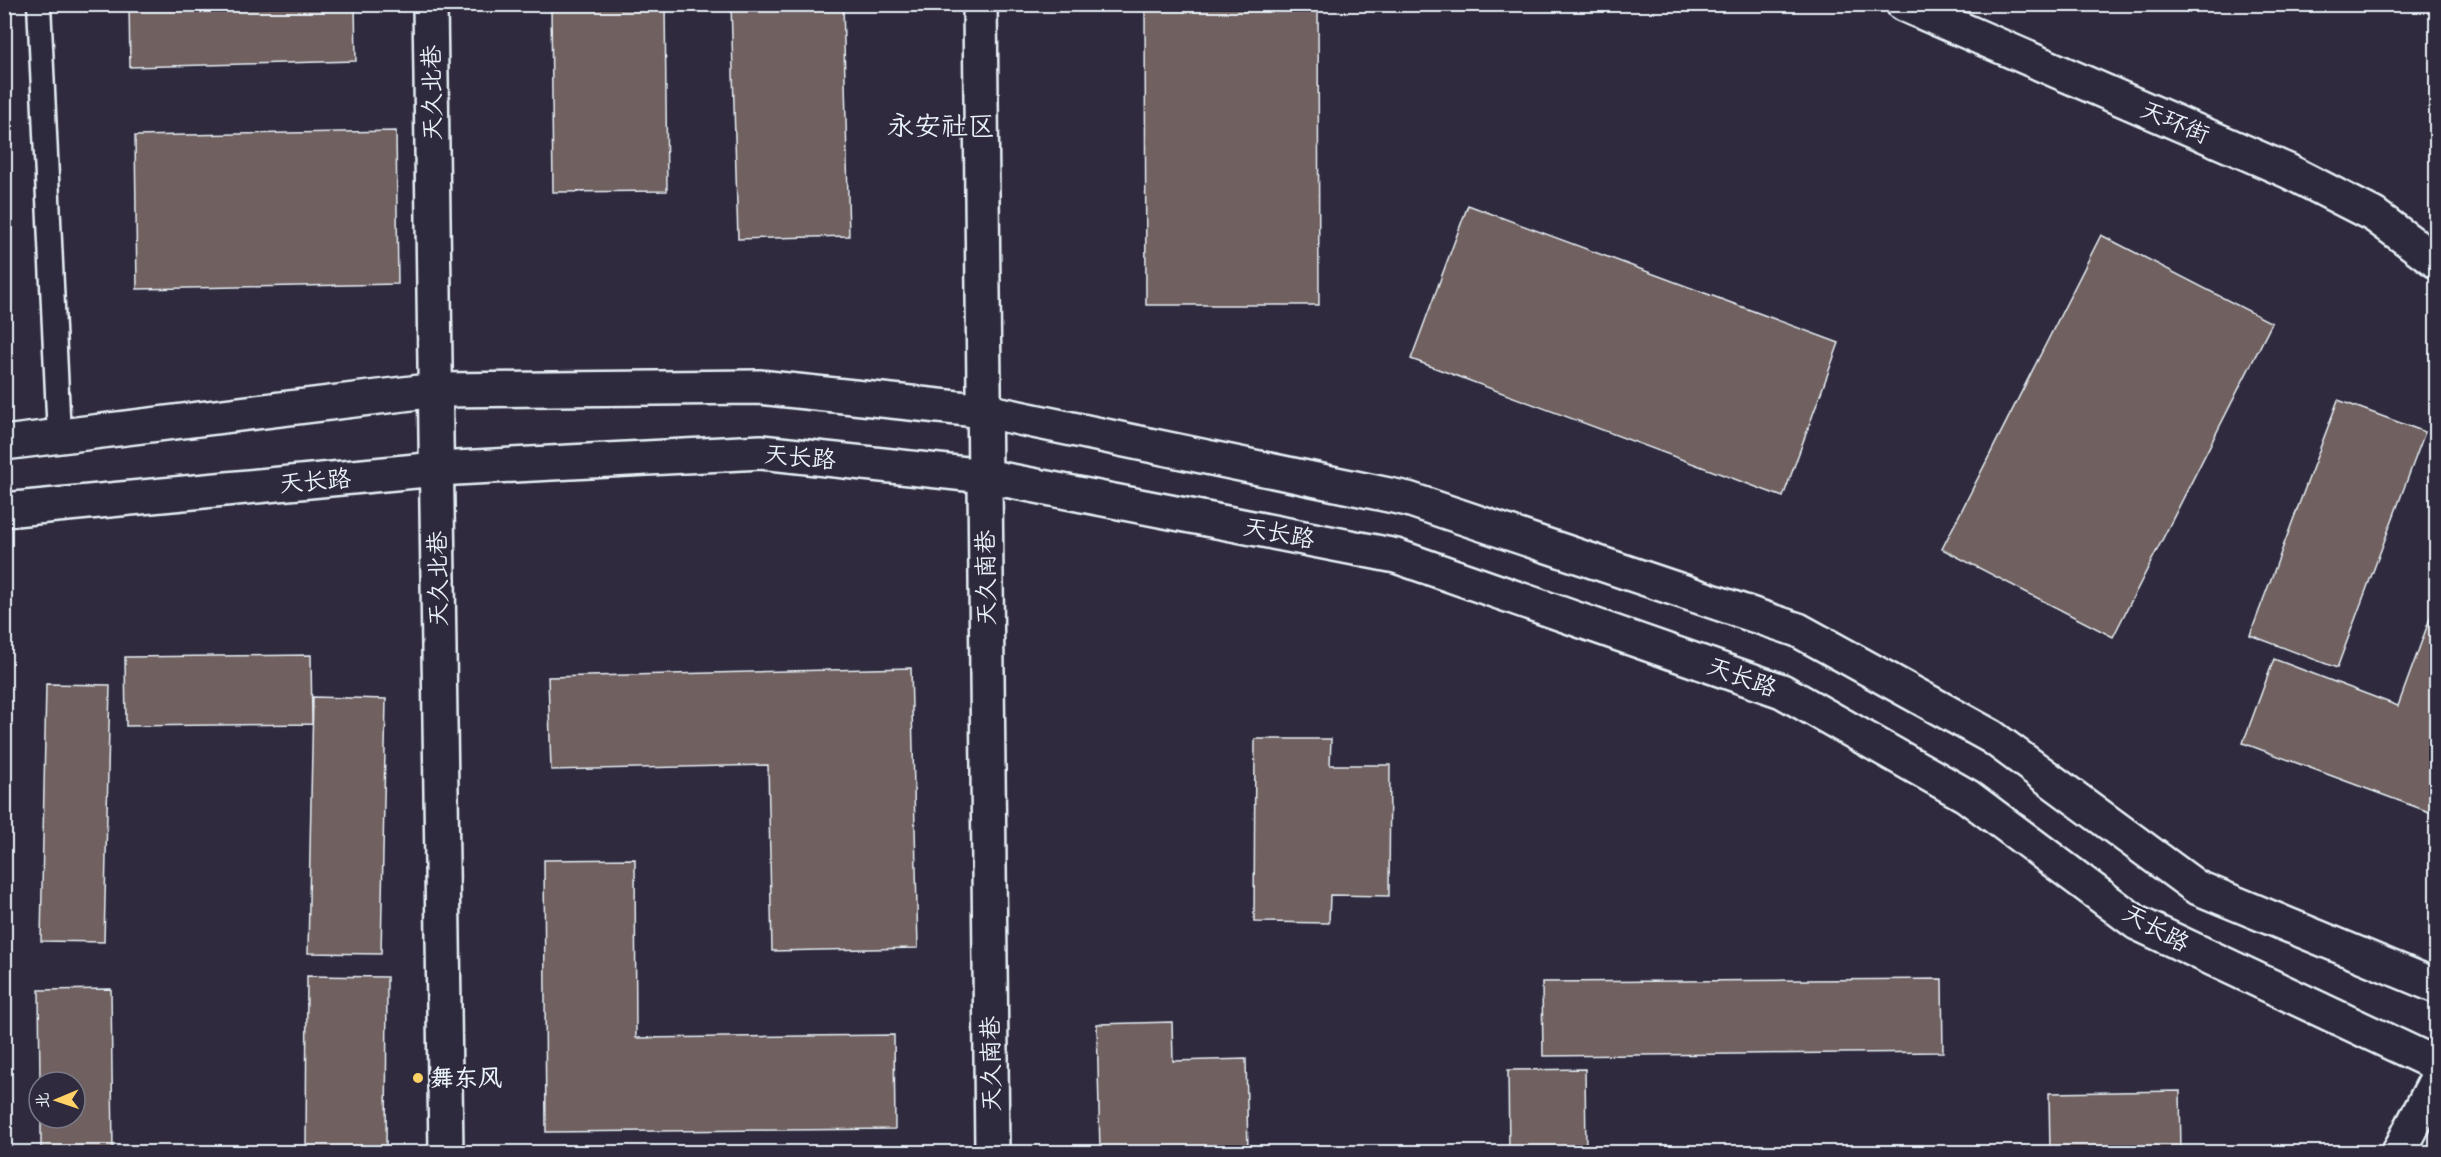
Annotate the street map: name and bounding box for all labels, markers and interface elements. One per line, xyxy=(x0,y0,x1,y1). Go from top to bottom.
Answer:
street label: 天久北巷 xyxy=(416,45,448,141)
street label: 天环街 xyxy=(2136,94,2214,150)
district label: 永安社区 xyxy=(887,109,995,143)
street label: 天长路 xyxy=(763,439,837,475)
street label: 天长路 xyxy=(278,463,352,499)
street label: 天长路 xyxy=(1241,511,1317,555)
street label: 天久南巷 xyxy=(970,530,1002,626)
street label: 天久北巷 xyxy=(422,531,454,627)
street label: 天长路 xyxy=(1703,651,1781,703)
street label: 天长路 xyxy=(2117,897,2195,959)
street label: 天久南巷 xyxy=(975,1016,1007,1112)
place label: 舞东风 xyxy=(430,1063,502,1093)
north arrow xyxy=(27,1070,87,1130)
marker: 舞东风 xyxy=(411,1071,425,1085)
text: 北 xyxy=(33,1092,53,1109)

